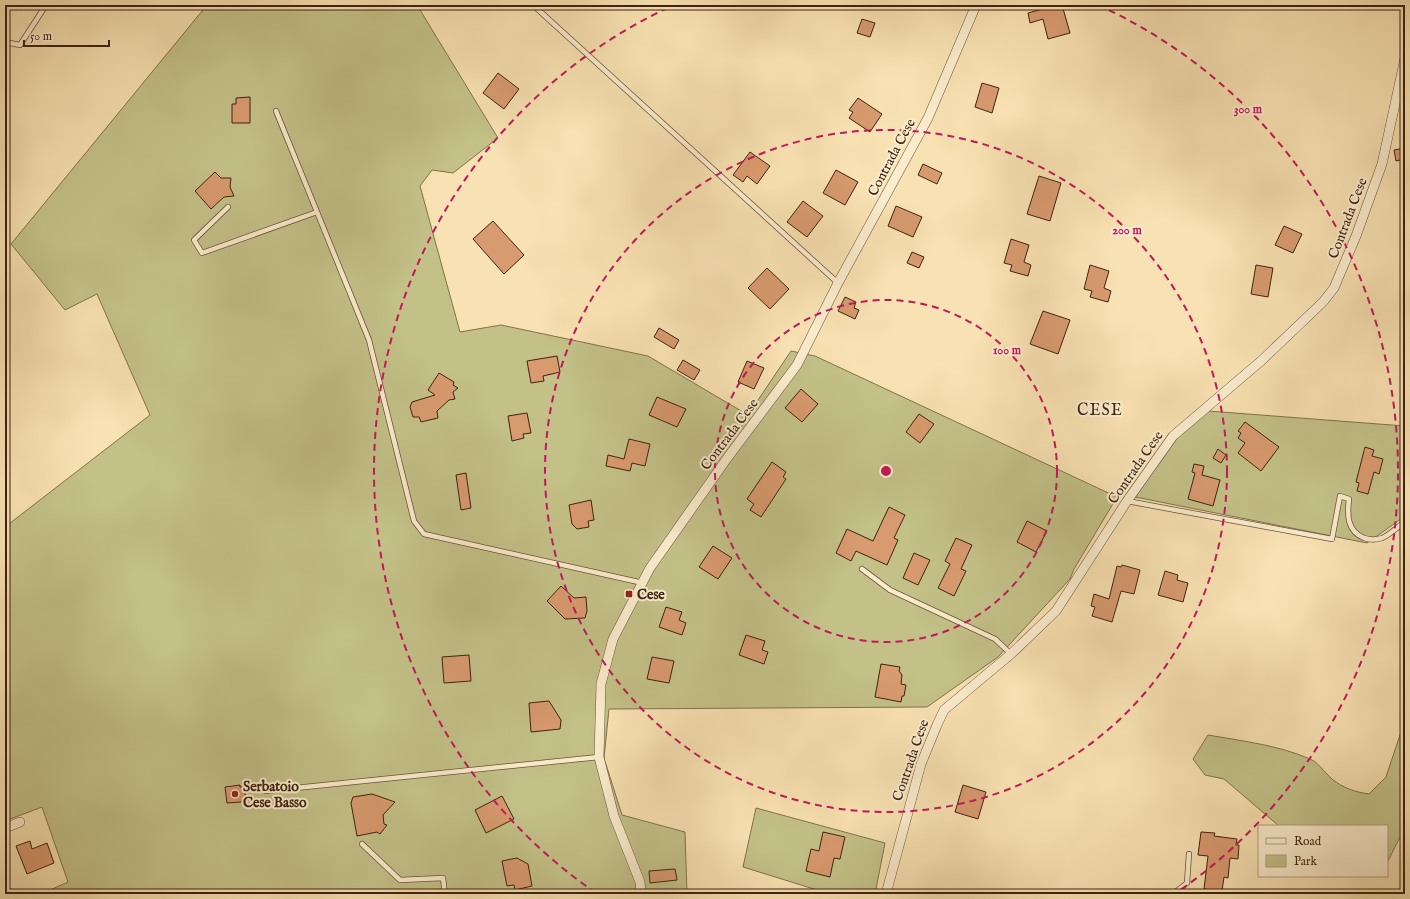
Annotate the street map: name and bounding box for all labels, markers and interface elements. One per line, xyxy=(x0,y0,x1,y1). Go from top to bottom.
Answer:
scale bar xyxy=(24,22,109,48)
text: 50 m xyxy=(30,29,52,44)
text: 300 m xyxy=(1234,102,1263,117)
street label: Contrada Cese xyxy=(864,115,920,199)
street label: Contrada Cese xyxy=(1324,175,1372,261)
text: 200 m xyxy=(1112,223,1142,238)
text: 100 m xyxy=(993,343,1022,358)
street label: Contrada Cese xyxy=(697,395,763,474)
district label: CESE xyxy=(1077,401,1123,421)
street label: Contrada Cese xyxy=(1104,427,1168,508)
centre of rings xyxy=(879,464,893,478)
place label: Cese xyxy=(637,586,665,604)
marker: Cese xyxy=(624,589,634,599)
street label: Contrada Cese xyxy=(889,717,934,804)
place label: Serbatoio Cese Basso xyxy=(243,778,307,812)
marker: Serbatoio Cese Basso xyxy=(230,789,240,799)
legend xyxy=(1258,825,1388,877)
text: Road xyxy=(1294,834,1322,849)
text: Park xyxy=(1294,854,1317,869)

